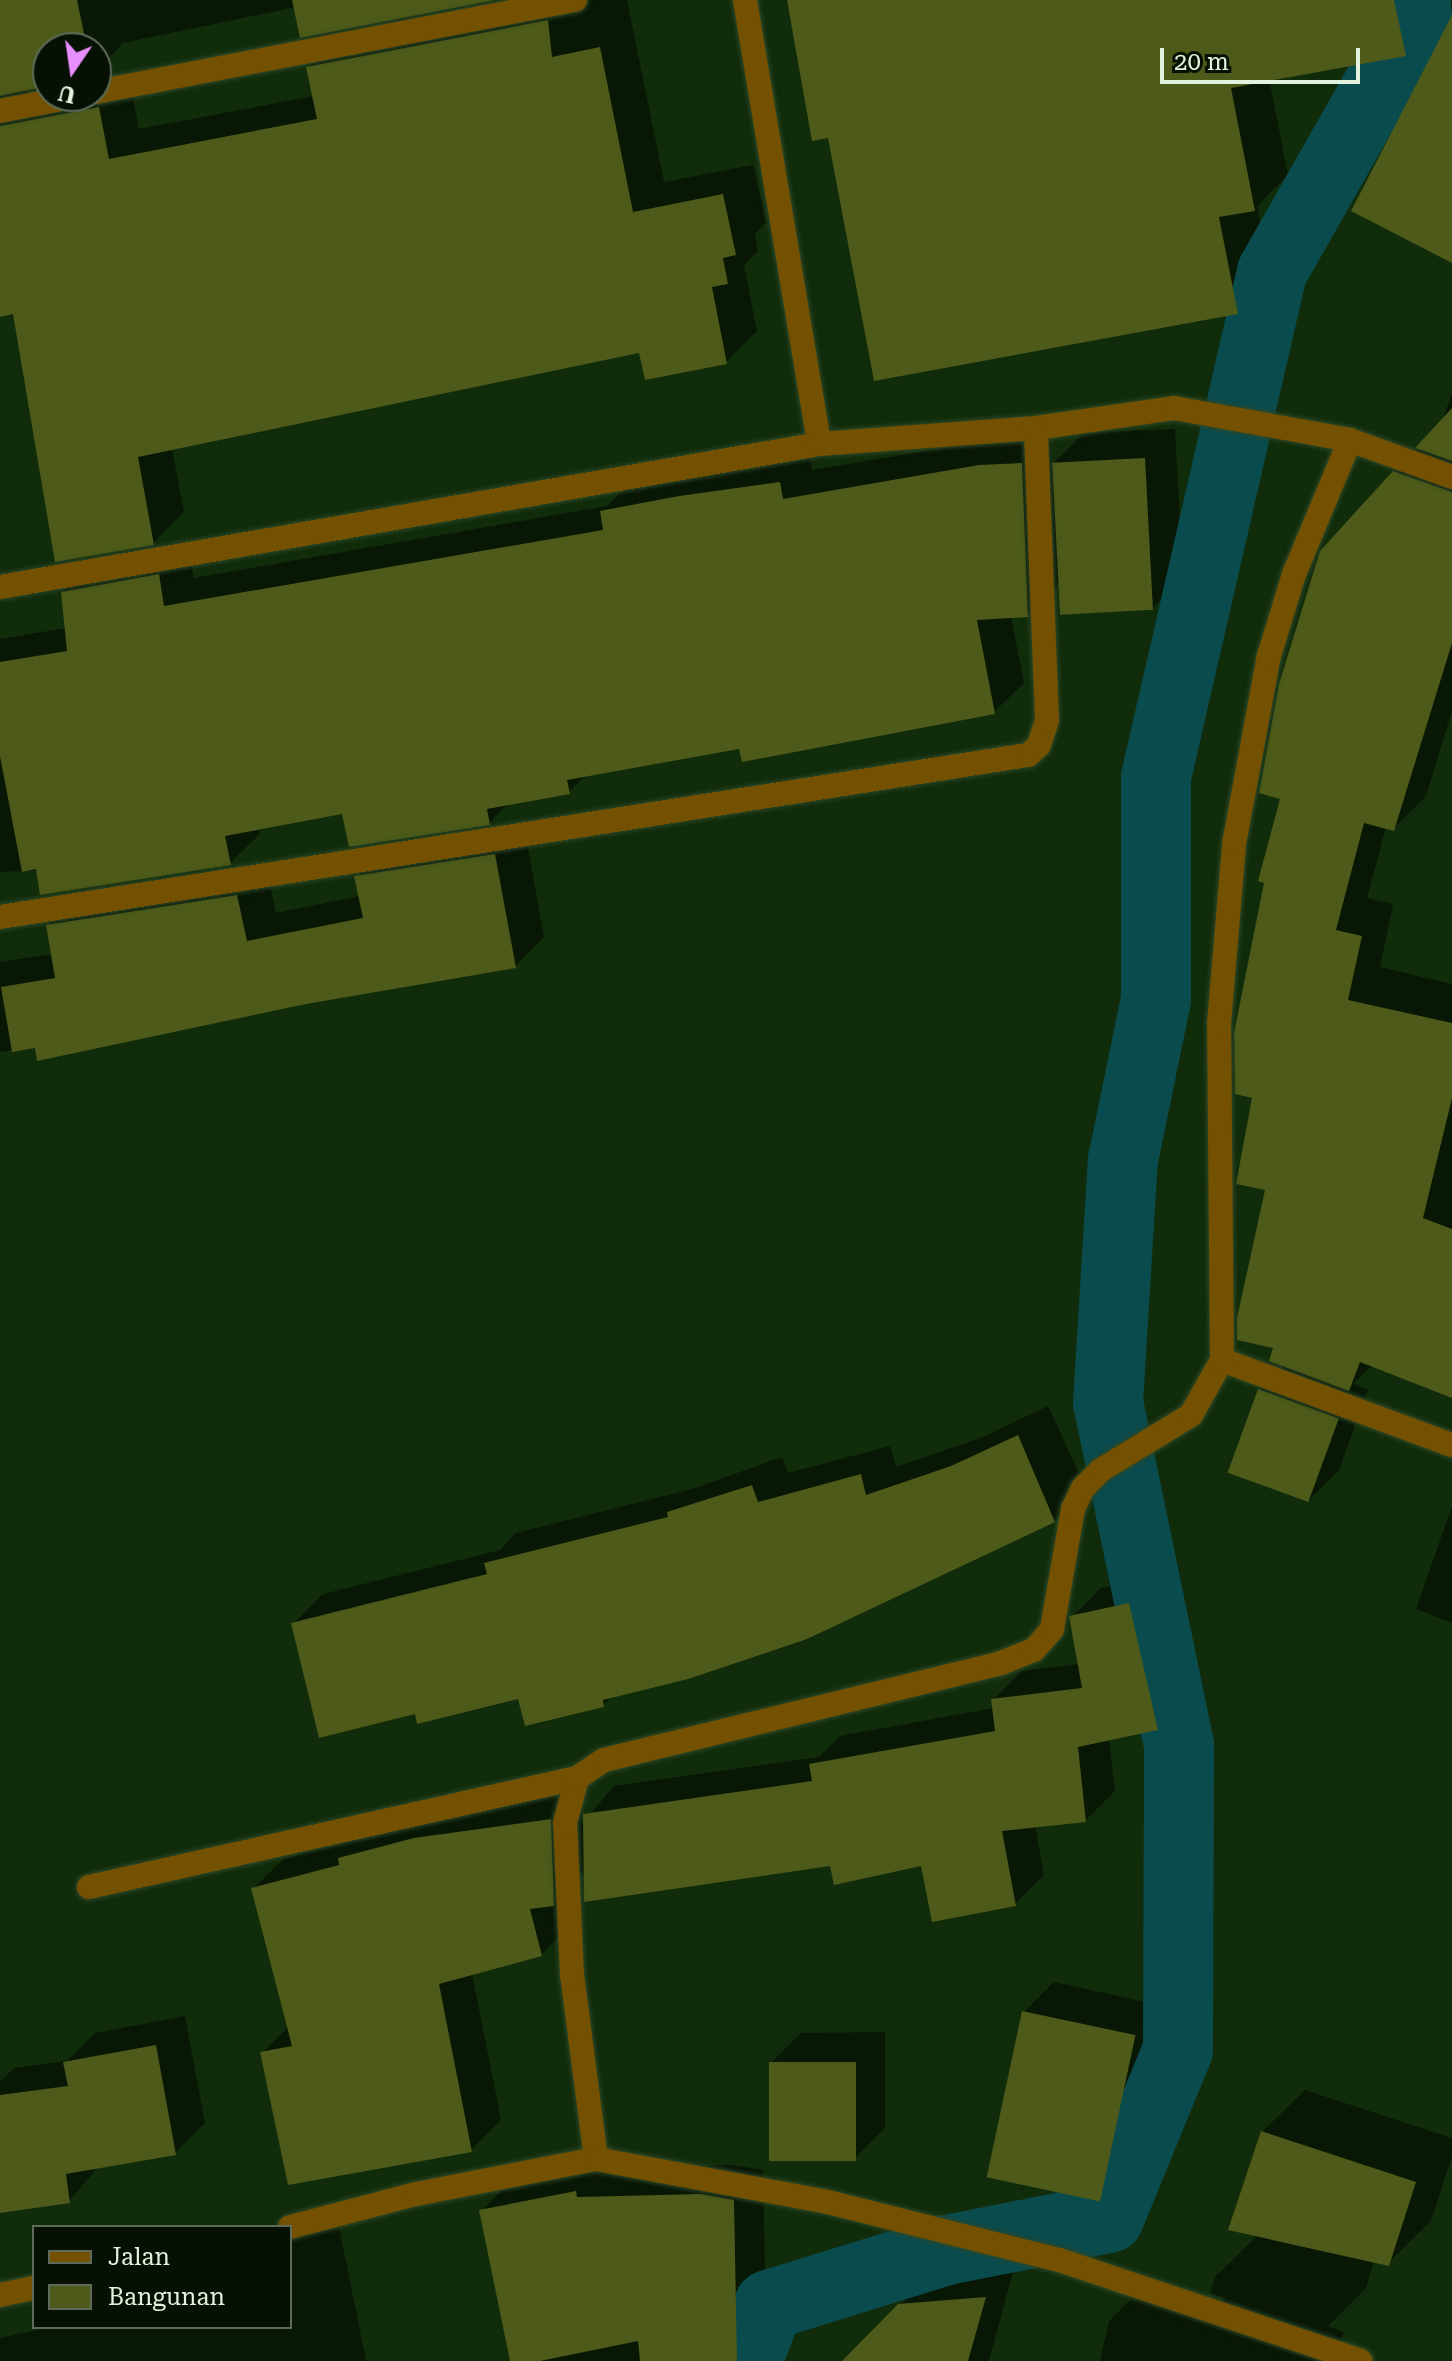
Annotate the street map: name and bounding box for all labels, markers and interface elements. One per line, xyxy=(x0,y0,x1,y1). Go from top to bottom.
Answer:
north arrow xyxy=(32,32,112,112)
scale bar xyxy=(1164,32,1364,82)
text: 20 m xyxy=(1174,48,1229,76)
text: U xyxy=(56,80,78,108)
legend xyxy=(32,2225,292,2329)
text: Jalan xyxy=(108,2243,170,2271)
text: Bangunan xyxy=(108,2283,225,2311)

